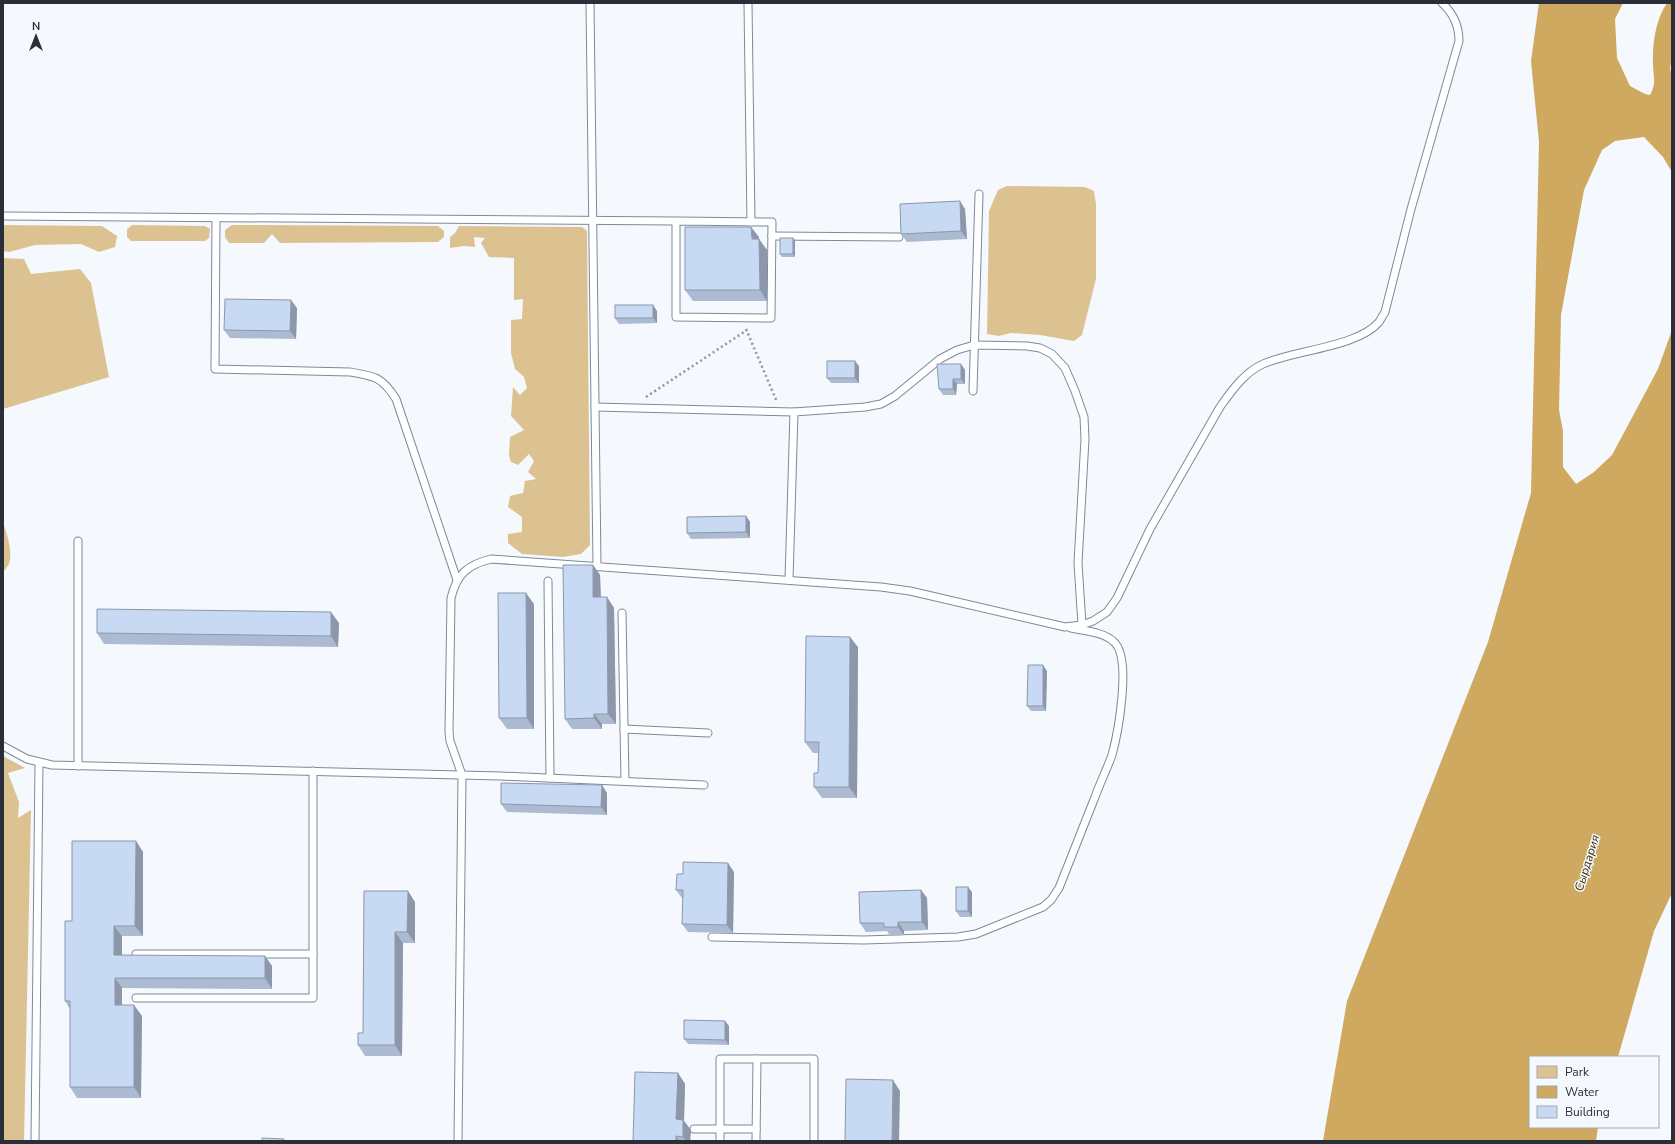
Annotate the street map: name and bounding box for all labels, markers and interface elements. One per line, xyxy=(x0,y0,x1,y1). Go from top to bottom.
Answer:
north arrow xyxy=(16,16,56,56)
text: N xyxy=(32,19,40,34)
water label: Сырдария xyxy=(1571,833,1603,893)
legend xyxy=(1529,1056,1659,1128)
text: Park xyxy=(1565,1064,1590,1080)
text: Water xyxy=(1565,1084,1599,1100)
text: Building xyxy=(1565,1104,1610,1120)

